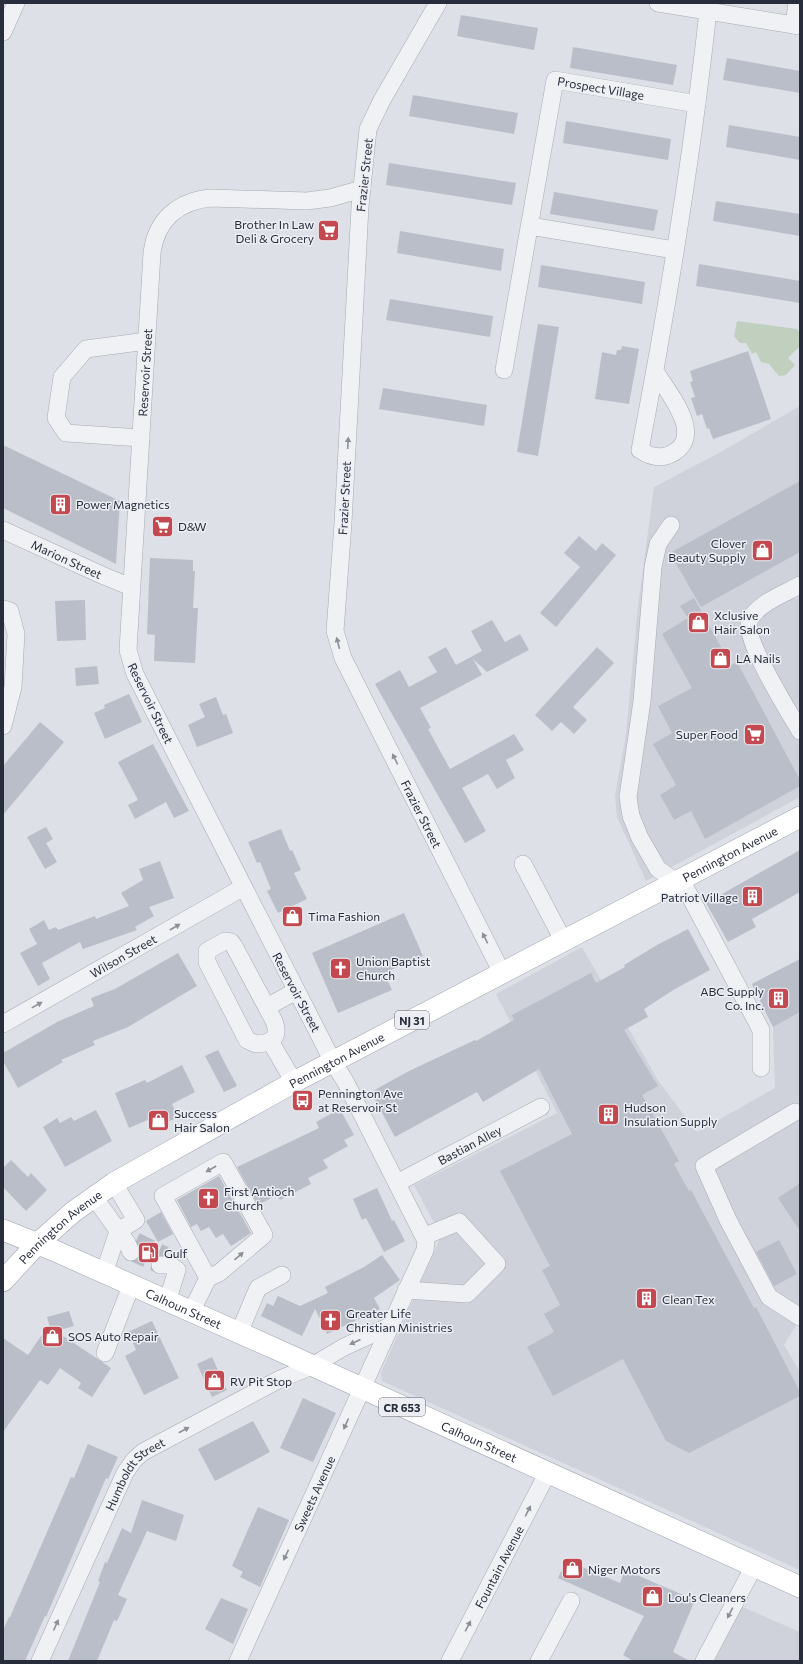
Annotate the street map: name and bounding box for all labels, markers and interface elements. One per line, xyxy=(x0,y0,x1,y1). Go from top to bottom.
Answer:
street label: Prospect Village xyxy=(556,74,645,102)
street label: Frazier Street xyxy=(353,137,375,213)
place label: Brother In Law Deli & Grocery xyxy=(234,217,314,245)
supermarket icon: Brother In Law Deli & Grocery xyxy=(316,218,342,244)
street label: Reservoir Street xyxy=(135,328,154,417)
one-way arrow xyxy=(344,437,351,449)
street label: Frazier Street xyxy=(335,461,353,535)
building icon: Power Magnetics xyxy=(48,491,74,517)
place label: Power Magnetics xyxy=(76,497,170,511)
supermarket icon: D&W xyxy=(149,513,175,539)
place label: D&W xyxy=(178,519,207,533)
place label: Clover Beauty Supply xyxy=(668,536,746,564)
street label: Marion Street xyxy=(29,537,104,581)
shop icon: Clover Beauty Supply xyxy=(749,537,775,563)
place label: Xclusive Hair Salon xyxy=(714,608,770,636)
shop icon: Xclusive Hair Salon xyxy=(686,609,712,635)
one-way arrow xyxy=(335,636,341,648)
shop icon: LA Nails xyxy=(707,645,733,671)
place label: LA Nails xyxy=(736,651,780,665)
street label: Reservoir Street xyxy=(125,660,177,746)
supermarket icon: Super Food xyxy=(741,721,767,747)
place label: Super Food xyxy=(676,727,738,741)
one-way arrow xyxy=(391,754,398,765)
street label: Frazier Street xyxy=(399,777,445,850)
street label: Pennington Avenue xyxy=(680,823,780,884)
building icon: Patriot Village xyxy=(740,884,766,910)
place label: Patriot Village xyxy=(661,890,738,904)
shop icon: Tima Fashion xyxy=(279,903,305,929)
place label: Tima Fashion xyxy=(308,909,380,923)
one-way arrow xyxy=(169,923,180,930)
street label: Wilson Street xyxy=(87,931,159,980)
one-way arrow xyxy=(481,932,488,944)
street label: Reservoir Street xyxy=(270,950,324,1034)
place label: Union Baptist Church xyxy=(356,954,431,982)
church icon: Union Baptist Church xyxy=(328,955,354,981)
place label: ABC Supply Co. Inc. xyxy=(700,984,764,1012)
building icon: ABC Supply Co. Inc. xyxy=(766,985,792,1011)
one-way arrow xyxy=(31,1001,43,1008)
road number: NJ 31 xyxy=(395,1011,429,1029)
street label: Pennington Avenue xyxy=(287,1029,386,1090)
place label: Pennington Ave at Reservoir St xyxy=(318,1086,403,1114)
bus stop icon: Pennington Ave at Reservoir St xyxy=(289,1087,315,1113)
place label: Hudson Insulation Supply xyxy=(624,1100,717,1128)
building icon: Hudson Insulation Supply xyxy=(595,1101,621,1127)
place label: Success Hair Salon xyxy=(174,1106,230,1134)
shop icon: Success Hair Salon xyxy=(146,1107,172,1133)
street label: Bastian Alley xyxy=(435,1122,504,1167)
one-way arrow xyxy=(205,1165,217,1172)
place label: First Antioch Church xyxy=(224,1184,294,1212)
church icon: First Antioch Church xyxy=(196,1185,222,1211)
street label: Pennington Avenue xyxy=(16,1187,104,1266)
fuel station icon: Gulf xyxy=(135,1240,161,1266)
place label: Gulf xyxy=(164,1246,188,1260)
one-way arrow xyxy=(234,1251,244,1261)
street label: Calhoun Street xyxy=(144,1285,224,1331)
building icon: Clean Tex xyxy=(633,1286,659,1312)
place label: Clean Tex xyxy=(662,1292,715,1306)
place label: Greater Life Christian Ministries xyxy=(346,1306,452,1334)
church icon: Greater Life Christian Ministries xyxy=(317,1307,343,1333)
shop icon: SOS Auto Repair xyxy=(39,1323,65,1349)
place label: SOS Auto Repair xyxy=(68,1329,159,1343)
one-way arrow xyxy=(349,1339,360,1345)
shop icon: RV Pit Stop xyxy=(201,1368,227,1394)
place label: RV Pit Stop xyxy=(230,1374,292,1388)
road number: CR 653 xyxy=(379,1398,425,1416)
one-way arrow xyxy=(343,1418,349,1429)
street label: Calhoun Street xyxy=(439,1418,519,1465)
one-way arrow xyxy=(178,1426,190,1433)
street label: Humboldt Street xyxy=(102,1435,167,1512)
street label: Sweets Avenue xyxy=(291,1454,337,1534)
one-way arrow xyxy=(525,1505,531,1517)
street label: Fountain Avenue xyxy=(472,1523,526,1610)
one-way arrow xyxy=(283,1549,289,1560)
shop icon: Niger Motors xyxy=(560,1556,586,1582)
place label: Niger Motors xyxy=(588,1562,661,1576)
shop icon: Lou's Cleaners xyxy=(640,1584,666,1610)
place label: Lou's Cleaners xyxy=(668,1590,746,1604)
one-way arrow xyxy=(727,1607,733,1619)
one-way arrow xyxy=(53,1620,59,1631)
one-way arrow xyxy=(465,1621,471,1632)

